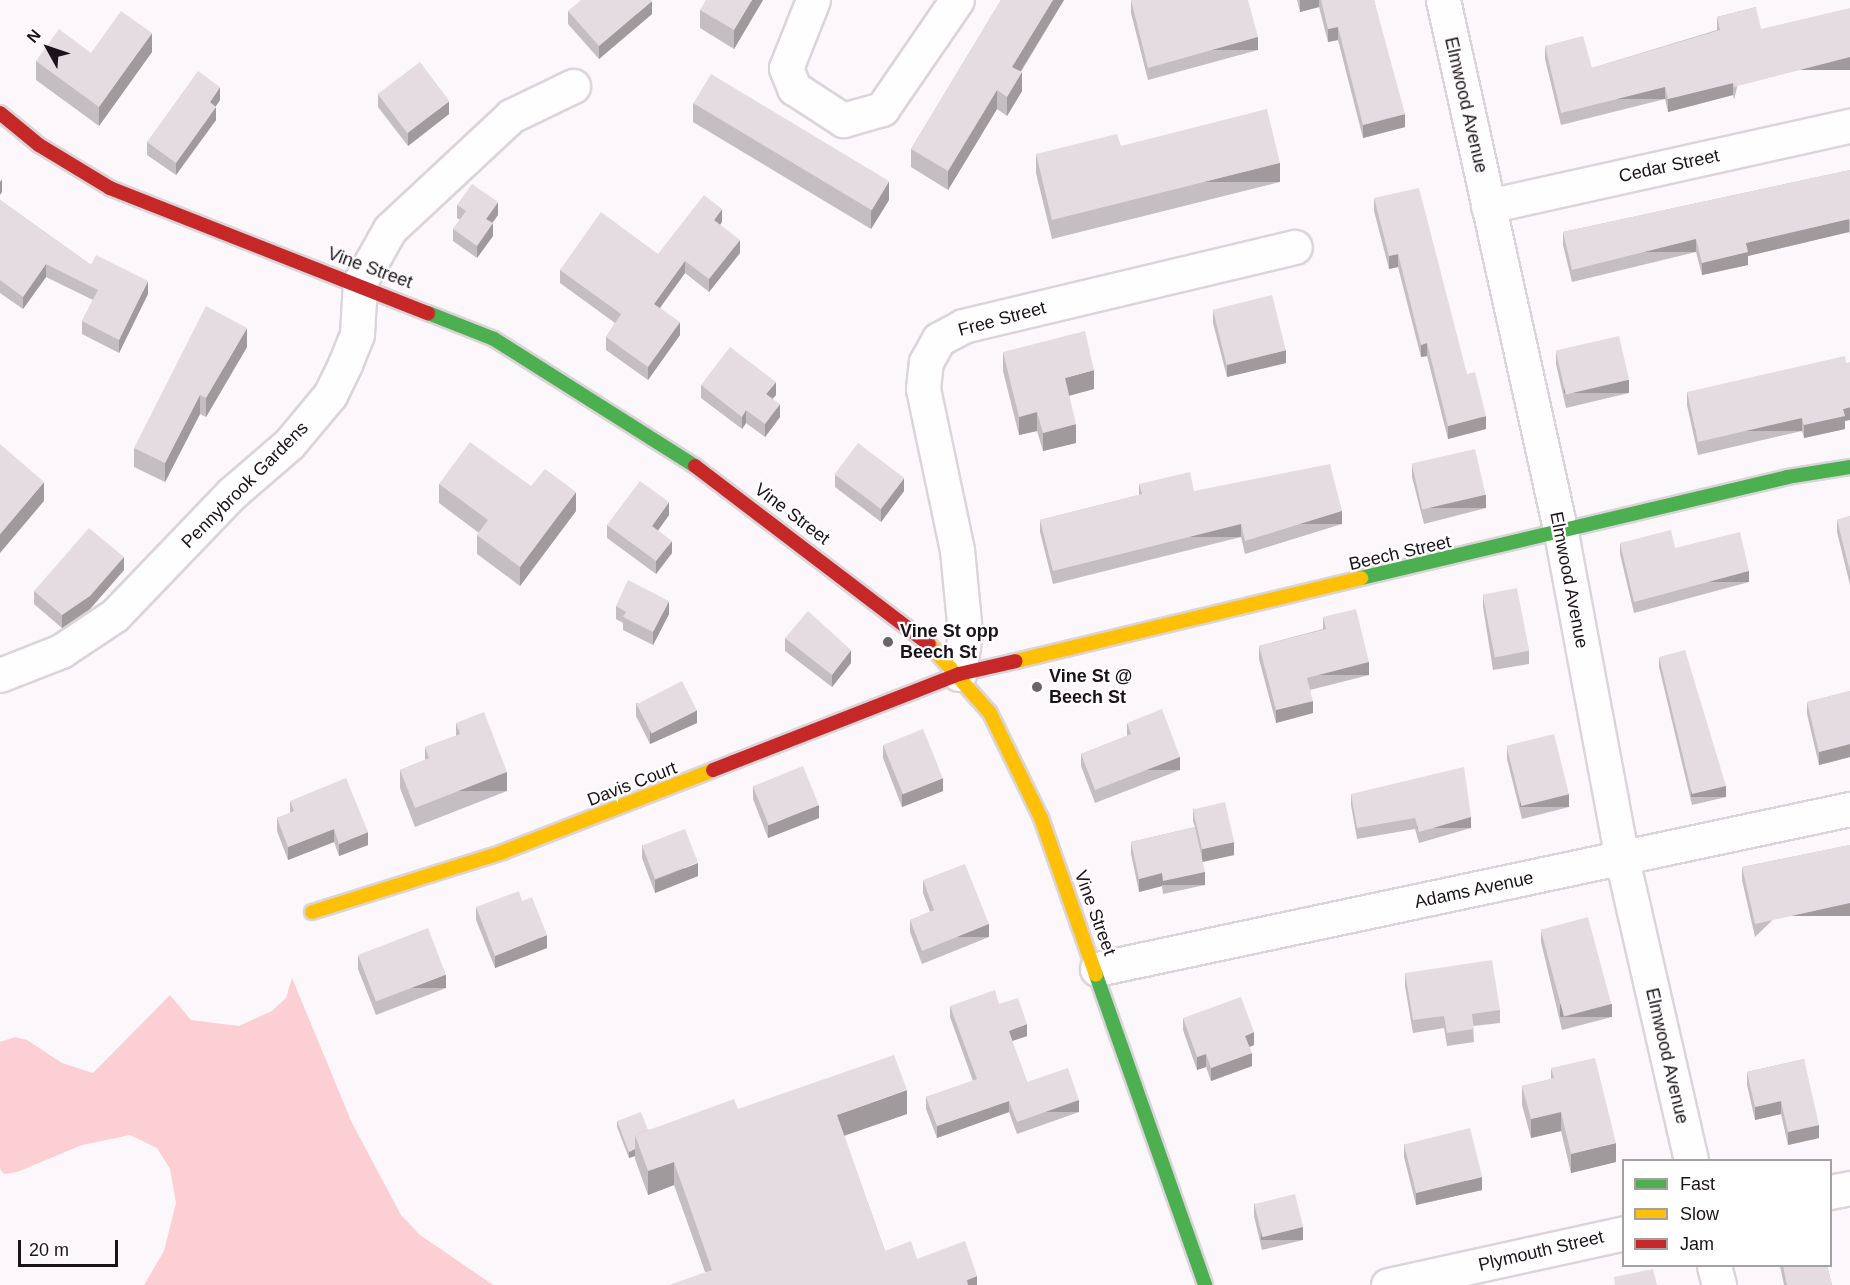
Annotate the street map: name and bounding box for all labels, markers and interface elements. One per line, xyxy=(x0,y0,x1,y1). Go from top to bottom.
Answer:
north arrow xyxy=(18,18,78,78)
text: N xyxy=(24,26,44,46)
street label: Elmwood Avenue xyxy=(1440,34,1492,176)
street label: Cedar Street xyxy=(1617,145,1721,187)
street label: Vine Street xyxy=(325,243,415,293)
street label: Free Street xyxy=(956,297,1048,341)
street label: Pennybrook Gardens xyxy=(177,417,313,553)
street label: Vine Street xyxy=(750,479,834,549)
street label: Elmwood Avenue xyxy=(1545,509,1593,651)
street label: Beech Street xyxy=(1347,531,1453,575)
place label: Vine St opp Beech St xyxy=(900,621,999,664)
marker: Vine St opp Beech St xyxy=(881,635,895,649)
place label: Vine St @ Beech St xyxy=(1049,666,1132,708)
marker: Vine St @ Beech St xyxy=(1030,680,1044,694)
street label: Davis Court xyxy=(584,757,680,811)
street label: Adams Avenue xyxy=(1412,867,1536,913)
street label: Vine Street xyxy=(1070,868,1120,958)
street label: Elmwood Avenue xyxy=(1641,985,1693,1127)
legend xyxy=(1622,1159,1832,1267)
text: Fast xyxy=(1680,1174,1715,1194)
text: Slow xyxy=(1680,1204,1719,1224)
street label: Plymouth Street xyxy=(1476,1226,1606,1276)
scale bar xyxy=(21,1228,122,1266)
text: Jam xyxy=(1680,1234,1714,1254)
text: 20 m xyxy=(29,1240,69,1260)

